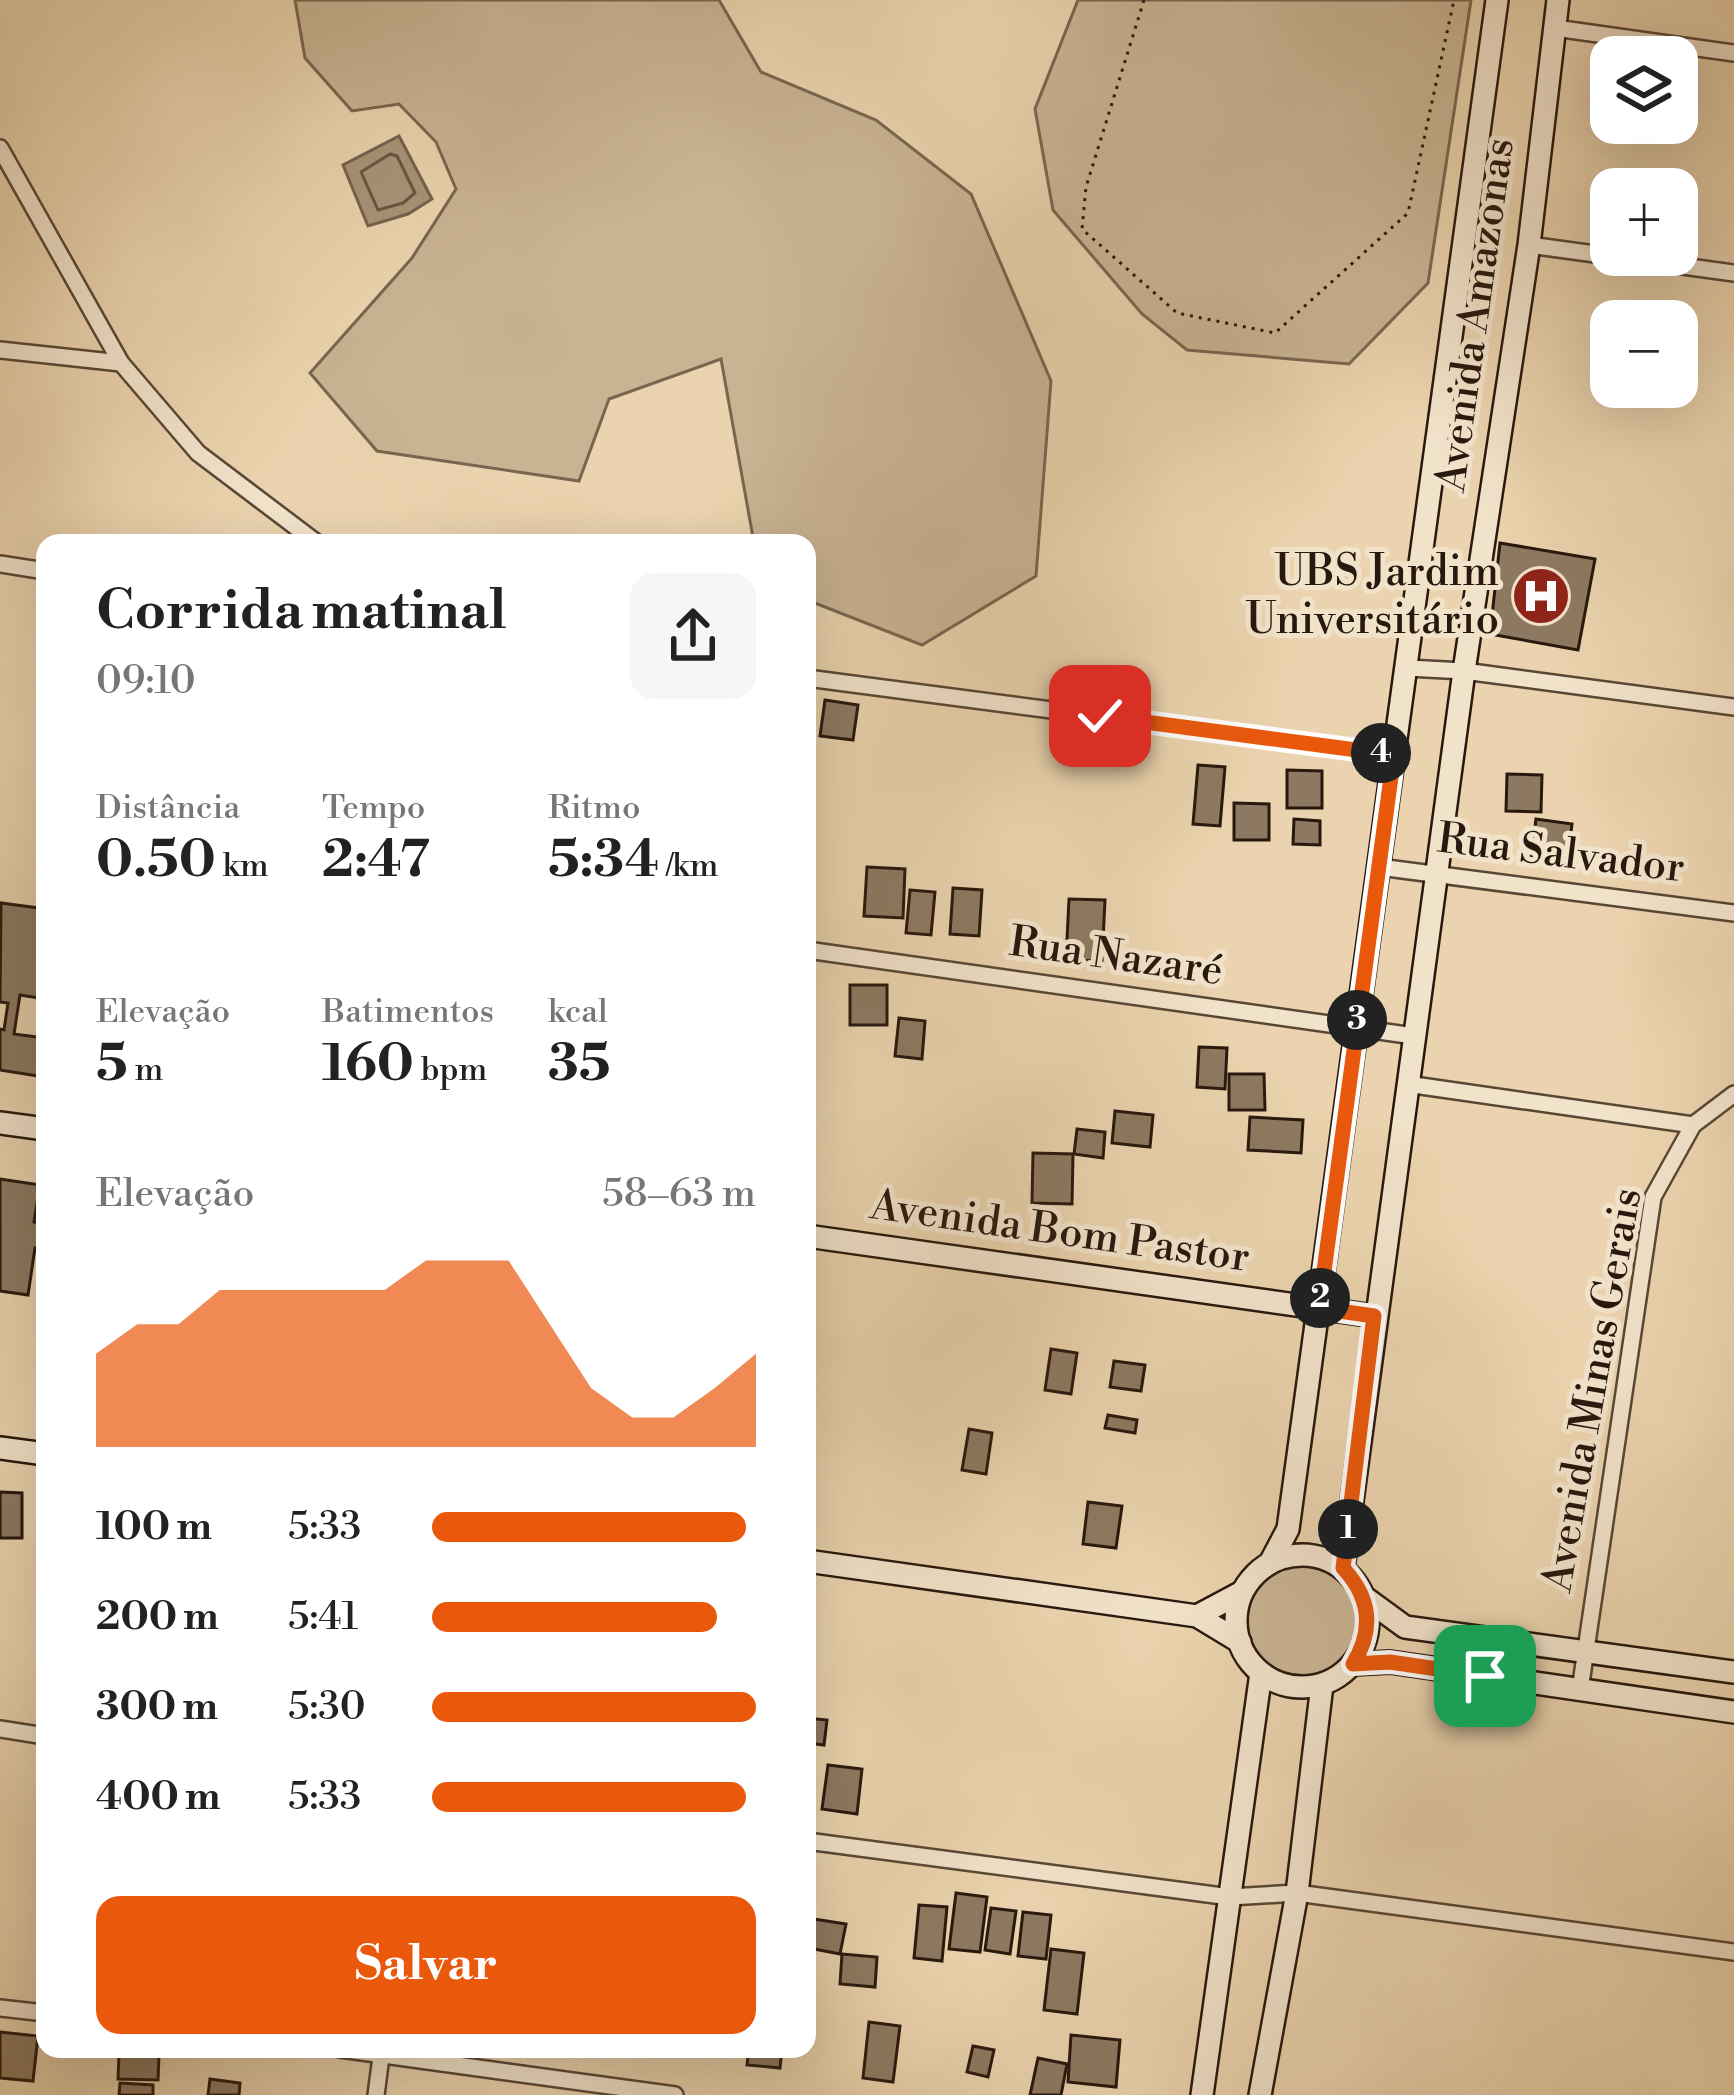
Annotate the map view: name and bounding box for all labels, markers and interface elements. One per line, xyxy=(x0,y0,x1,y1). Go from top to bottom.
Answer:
map controls xyxy=(1590,36,1698,408)
button: layers xyxy=(1590,36,1698,144)
street label: Avenida Amazonas xyxy=(1425,135,1527,496)
button: + xyxy=(1590,168,1698,276)
button: − xyxy=(1590,300,1698,408)
place label: UBS Jardim Universitário xyxy=(1246,546,1499,647)
hospital icon: UBS Jardim Universitário xyxy=(1510,565,1572,627)
button: share xyxy=(630,573,756,699)
text: Corrida matinal xyxy=(96,578,507,646)
text: 09:10 xyxy=(96,657,196,706)
pin xyxy=(1049,665,1151,767)
icon: check xyxy=(1067,683,1133,749)
pin: 4 xyxy=(1351,723,1411,783)
text: 4 xyxy=(1370,732,1392,773)
text: Distância xyxy=(96,788,240,829)
text: Tempo xyxy=(322,788,425,829)
text: Ritmo xyxy=(548,788,640,829)
street label: Rua Salvador xyxy=(1434,813,1688,895)
text: 0.50 xyxy=(96,829,216,893)
text: 2:47 xyxy=(322,829,430,893)
text: 5:34 xyxy=(548,829,659,893)
text: km xyxy=(216,846,269,887)
text: /km xyxy=(659,846,719,887)
street label: Rua Nazaré xyxy=(1006,916,1226,998)
pin: 3 xyxy=(1327,990,1387,1050)
text: Elevação xyxy=(96,992,230,1033)
text: Batimentos xyxy=(322,992,494,1033)
text: kcal xyxy=(548,992,608,1033)
text: 3 xyxy=(1347,999,1367,1040)
text: 5 xyxy=(96,1033,128,1097)
text: 160 xyxy=(322,1033,414,1097)
text: 35 xyxy=(548,1033,610,1097)
text: m xyxy=(128,1050,163,1091)
text: bpm xyxy=(414,1050,487,1091)
text: Elevação xyxy=(96,1170,254,1219)
text: 58–63 m xyxy=(602,1170,756,1219)
street label: Avenida Bom Pastor xyxy=(866,1179,1253,1285)
street label: Avenida Minas Gerais xyxy=(1531,1184,1655,1597)
pin: 2 xyxy=(1290,1268,1350,1328)
text: 2 xyxy=(1310,1277,1330,1318)
pin: 1 xyxy=(1318,1499,1378,1559)
text: 100 m xyxy=(96,1503,212,1552)
text: 5:33 xyxy=(288,1503,361,1552)
text: 1 xyxy=(1340,1508,1356,1549)
text: 200 m xyxy=(96,1593,219,1642)
text: 5:41 xyxy=(288,1593,358,1642)
pin xyxy=(1434,1625,1536,1727)
icon: arrive xyxy=(1452,1643,1518,1709)
text: 300 m xyxy=(96,1683,218,1732)
text: 5:30 xyxy=(288,1683,366,1732)
text: 400 m xyxy=(96,1773,221,1822)
text: 5:33 xyxy=(288,1773,361,1822)
button: Salvar xyxy=(96,1896,756,2034)

